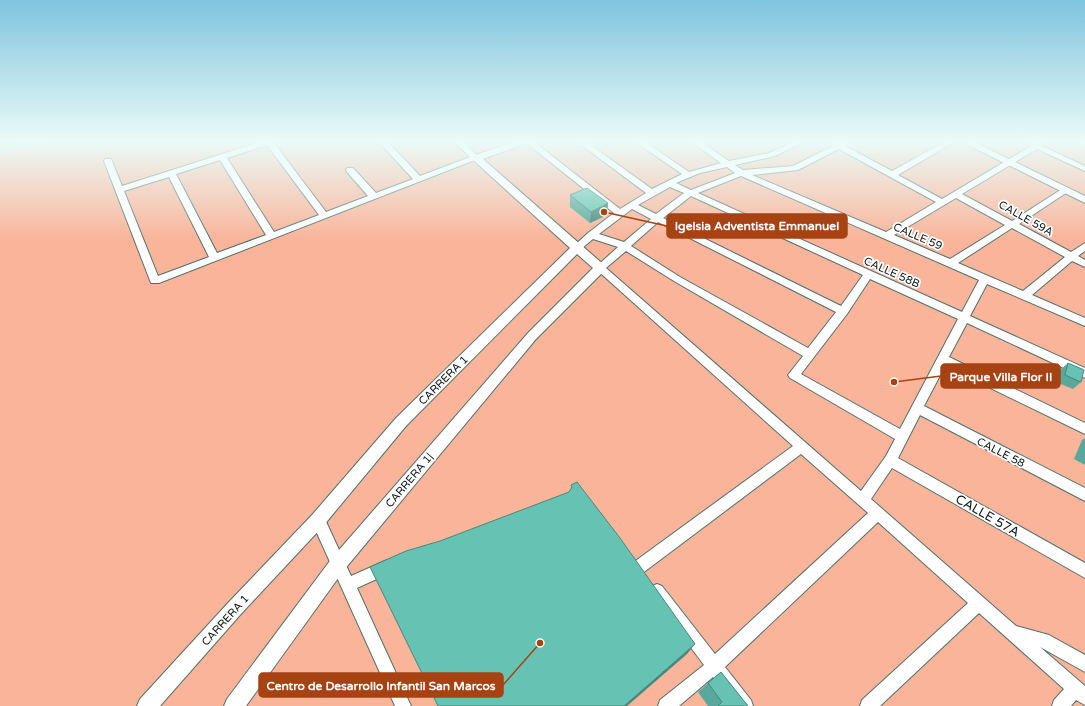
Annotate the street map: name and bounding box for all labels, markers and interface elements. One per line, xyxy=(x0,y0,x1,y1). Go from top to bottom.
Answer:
street label: CALLE 59A xyxy=(996,198,1055,239)
callout: Igelsia Adventista Emmanuel xyxy=(667,214,847,238)
text: Igelsia Adventista Emmanuel xyxy=(675,219,839,234)
street label: CALLE 59 xyxy=(891,220,944,253)
street label: CALLE 58B xyxy=(862,254,922,291)
street label: CARRERA 1 xyxy=(416,353,471,408)
callout: Parque Villa Flor II xyxy=(941,364,1060,388)
text: Parque Villa Flor II xyxy=(950,370,1052,385)
street label: CALLE 58 xyxy=(975,435,1027,470)
street label: CARRERA 1| xyxy=(383,450,436,510)
street label: CALLE 57A xyxy=(953,491,1023,541)
street label: CARRERA 1 xyxy=(199,592,252,649)
callout: Centro de Desarrollo Infantil San Marcos xyxy=(259,673,503,697)
text: Centro de Desarrollo Infantil San Marcos xyxy=(267,679,496,693)

